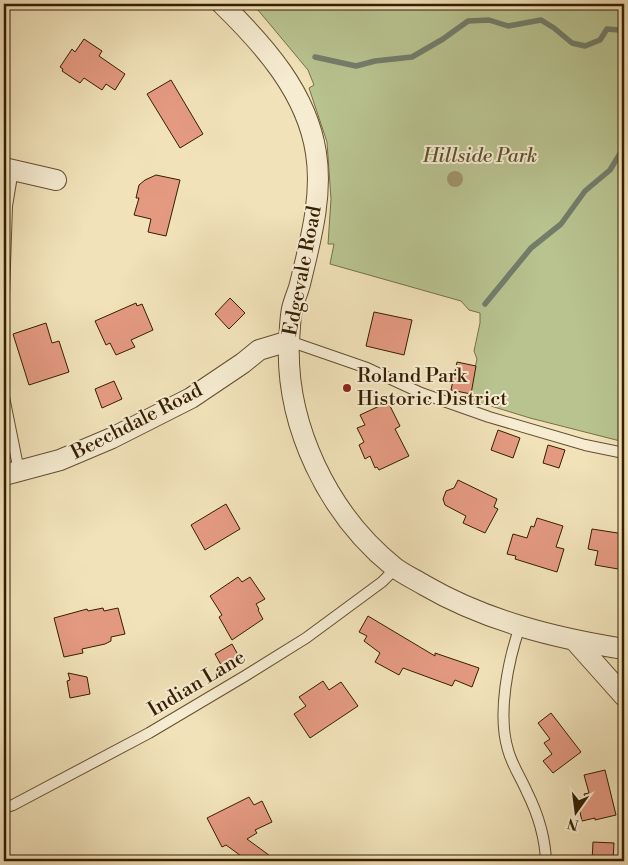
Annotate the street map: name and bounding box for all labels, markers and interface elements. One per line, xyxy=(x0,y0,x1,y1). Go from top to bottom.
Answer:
park label: Hillside Park xyxy=(422,144,537,169)
street label: Edgevale Road xyxy=(278,203,328,338)
place label: Roland Park Historic District xyxy=(357,364,507,412)
street label: Beechdale Road xyxy=(66,378,207,466)
marker: Roland Park Historic District xyxy=(341,382,353,394)
street label: Indian Lane xyxy=(144,645,250,723)
north arrow xyxy=(550,788,600,838)
text: N xyxy=(566,814,581,834)

